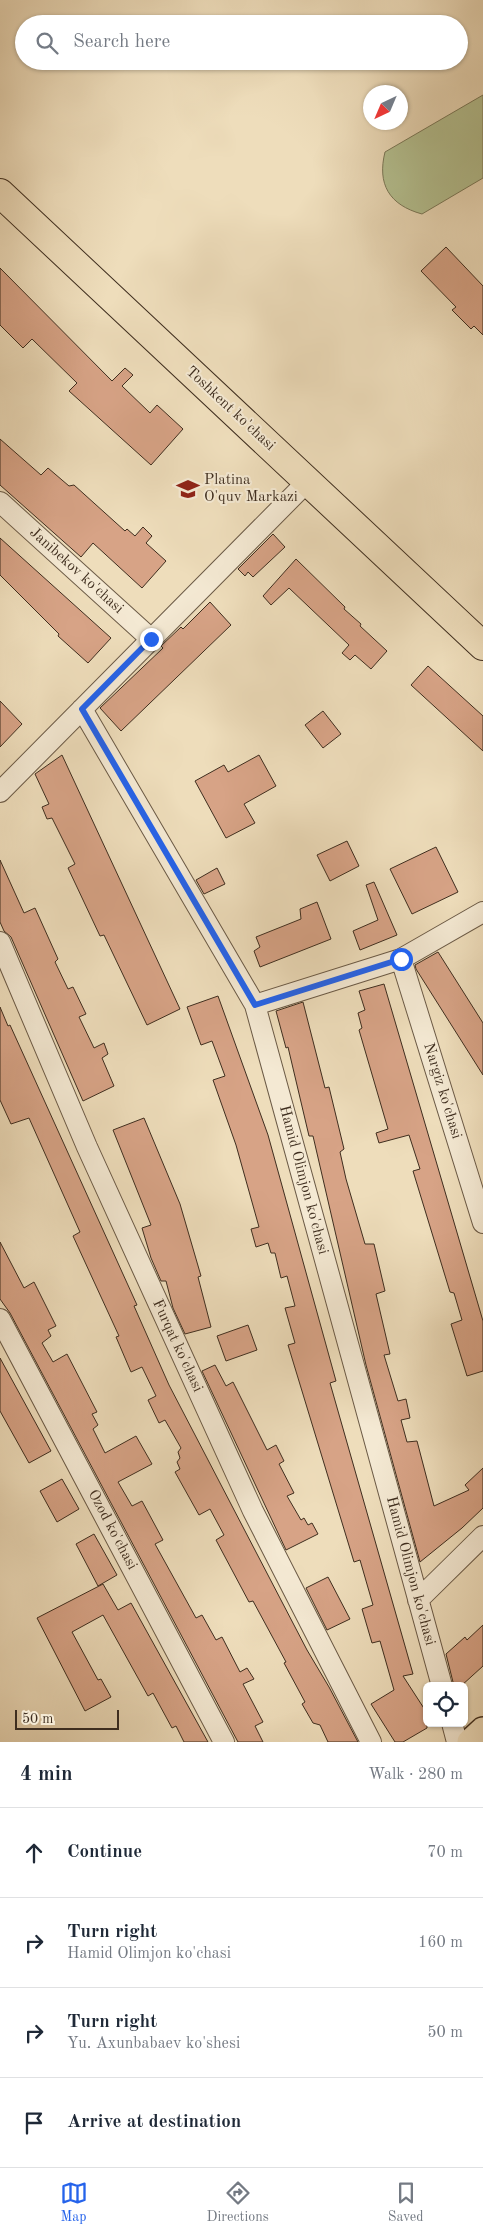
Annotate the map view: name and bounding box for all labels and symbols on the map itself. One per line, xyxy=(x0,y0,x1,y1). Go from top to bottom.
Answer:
north arrow xyxy=(363,85,408,130)
street label: Toshkent ko'chasi xyxy=(183,364,277,454)
place label: Platina O'quv Markazi xyxy=(204,473,298,505)
school or university icon: Platina O'quv Markazi xyxy=(175,476,201,502)
street label: Janibekov ko'chasi xyxy=(26,525,126,617)
route end xyxy=(140,628,163,651)
route start xyxy=(390,948,413,971)
street label: Nargiz ko'chasi xyxy=(420,1041,464,1141)
street label: Hamid Olimjon ko'chasi xyxy=(276,1104,330,1256)
street label: Furqat ko'chasi xyxy=(149,1297,205,1395)
street label: Ozod ko'chasi xyxy=(85,1488,139,1572)
street label: Hamid Olimjon ko'chasi xyxy=(383,1495,437,1647)
scale bar xyxy=(15,1707,119,1730)

